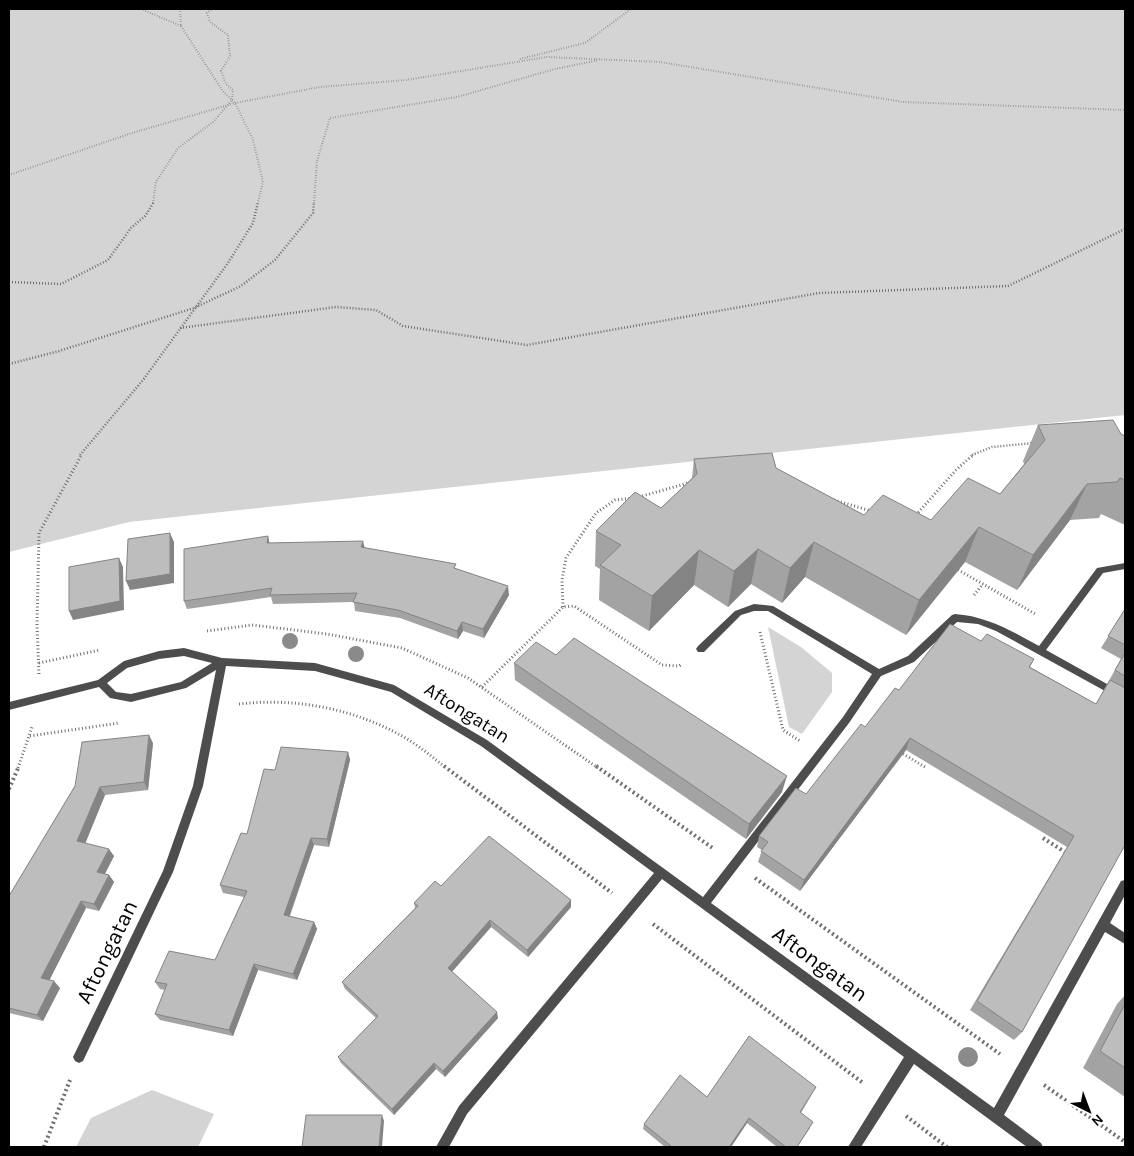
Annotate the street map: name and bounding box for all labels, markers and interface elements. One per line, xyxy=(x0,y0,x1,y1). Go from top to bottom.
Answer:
street label: Aftongatan xyxy=(420,678,514,748)
street label: Aftongatan xyxy=(71,896,143,1008)
street label: Aftongatan xyxy=(767,921,873,1007)
north arrow xyxy=(1064,1086,1114,1136)
text: N xyxy=(1088,1111,1107,1130)

